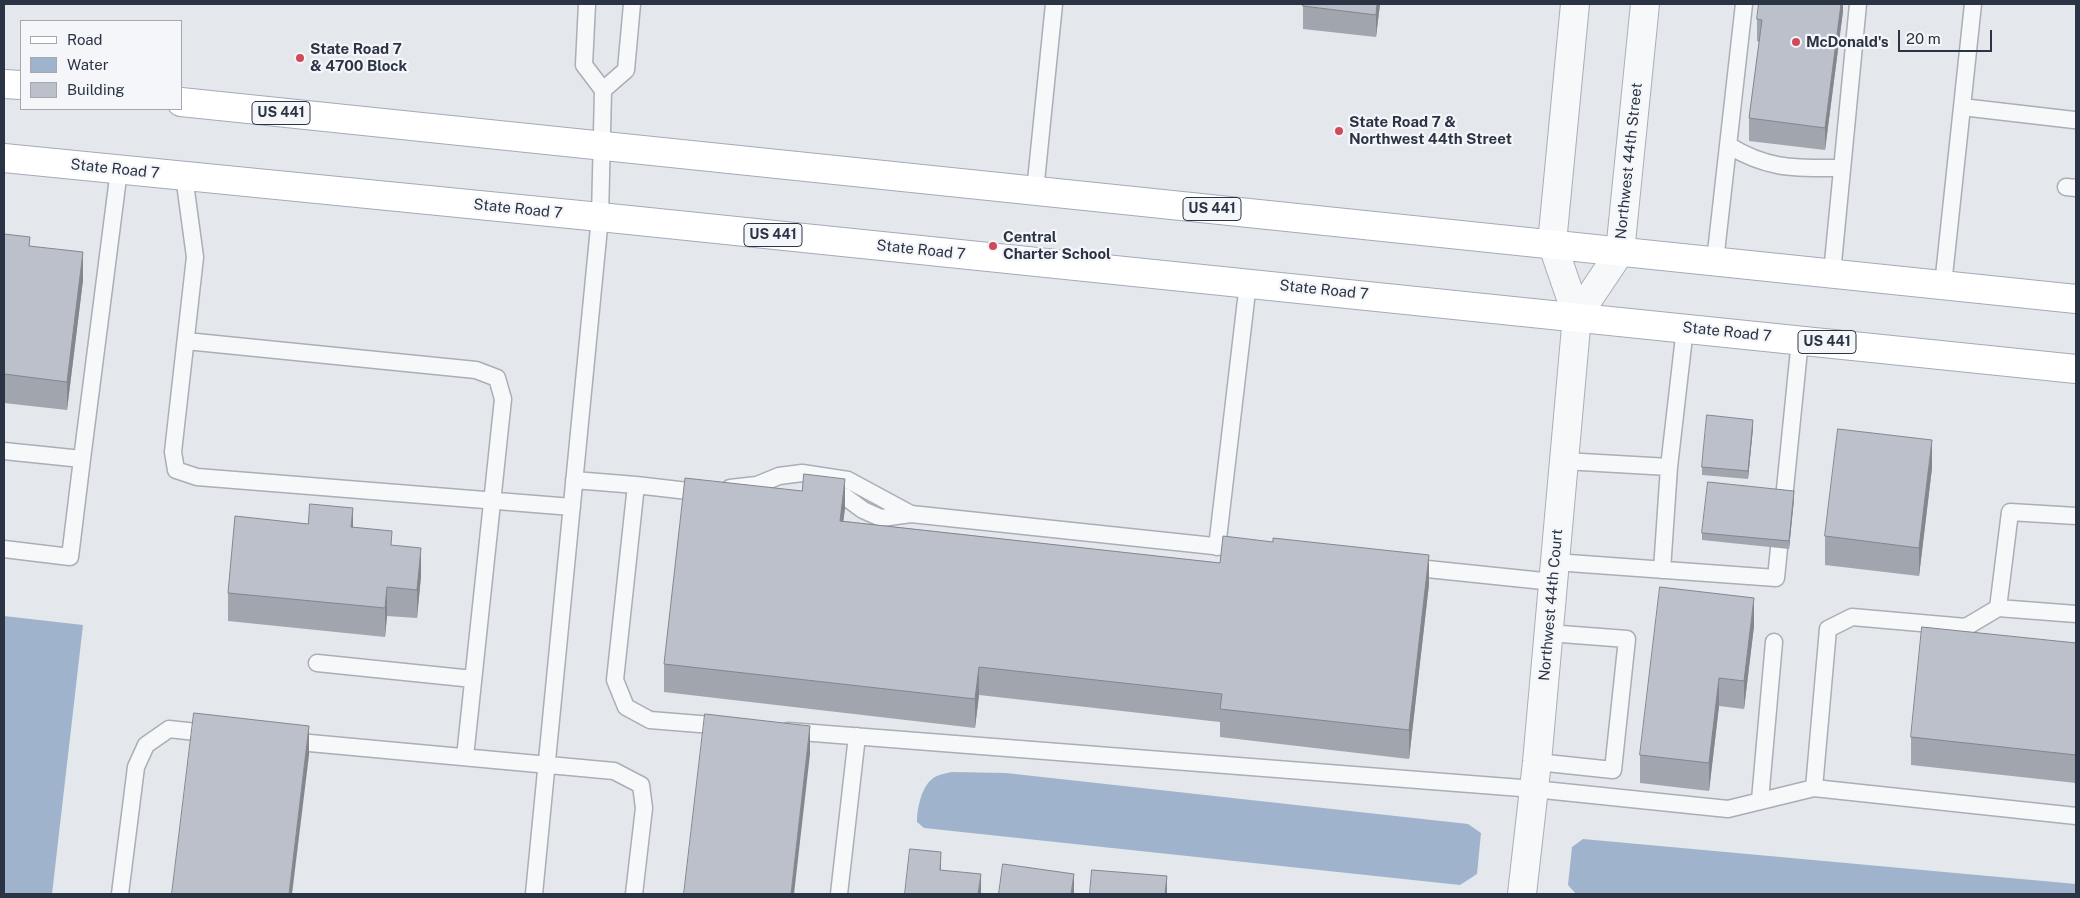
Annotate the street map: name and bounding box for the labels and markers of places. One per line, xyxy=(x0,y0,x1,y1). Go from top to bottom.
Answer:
place label: McDonald's xyxy=(1806,33,1889,51)
marker: McDonald's xyxy=(1790,36,1802,48)
place label: State Road 7 & 4700 Block xyxy=(310,40,407,75)
marker: State Road 7 & 4700 Block xyxy=(294,52,306,64)
place label: State Road 7 & Northwest 44th Street xyxy=(1349,113,1512,148)
marker: State Road 7 & Northwest 44th Street xyxy=(1333,125,1345,137)
place label: Central Charter School xyxy=(1003,228,1111,263)
marker: Central Charter School xyxy=(987,240,999,252)

